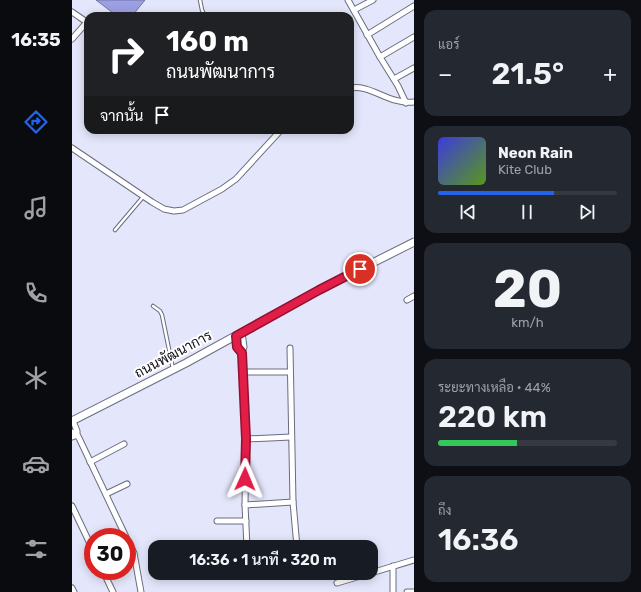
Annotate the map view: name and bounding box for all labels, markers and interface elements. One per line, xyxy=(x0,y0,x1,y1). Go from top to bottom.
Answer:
text: 160 m xyxy=(166,25,249,58)
icon: right xyxy=(100,28,152,80)
text: 16:35 xyxy=(11,29,61,51)
text: แอร์ xyxy=(438,37,459,52)
text: 21.5° xyxy=(491,56,564,92)
text: ถนนพัฒนาการ xyxy=(166,61,275,83)
text: − xyxy=(438,61,452,88)
text: + xyxy=(603,61,617,88)
icon: arrive xyxy=(151,104,173,126)
text: จากนั้น xyxy=(100,107,143,125)
icon: directions xyxy=(22,108,50,136)
text: Neon Rain xyxy=(498,144,573,162)
text: Kite Club xyxy=(498,162,552,177)
icon: music xyxy=(22,194,50,222)
icon: previous xyxy=(457,201,479,223)
icon: pause xyxy=(516,201,538,223)
icon: next xyxy=(576,201,598,223)
pin xyxy=(343,252,377,286)
icon: arrive xyxy=(349,258,371,280)
text: 20 xyxy=(493,258,562,320)
icon: phone xyxy=(22,279,50,307)
text: km/h xyxy=(511,315,544,330)
street label: ถนนพัฒนาการ xyxy=(132,327,215,382)
icon: climate xyxy=(22,364,50,392)
text: ระยะทางเหลือ · 44% xyxy=(438,380,551,395)
text: 220 km xyxy=(438,399,547,435)
icon: car xyxy=(22,450,50,478)
position arrow xyxy=(224,458,266,500)
text: ถึง xyxy=(438,503,451,518)
text: 16:36 xyxy=(438,522,518,558)
speed limit sign: 30 xyxy=(84,528,136,580)
icon: filters xyxy=(22,535,50,563)
text: 16:36 · 1 นาที · 320 m xyxy=(189,551,337,569)

